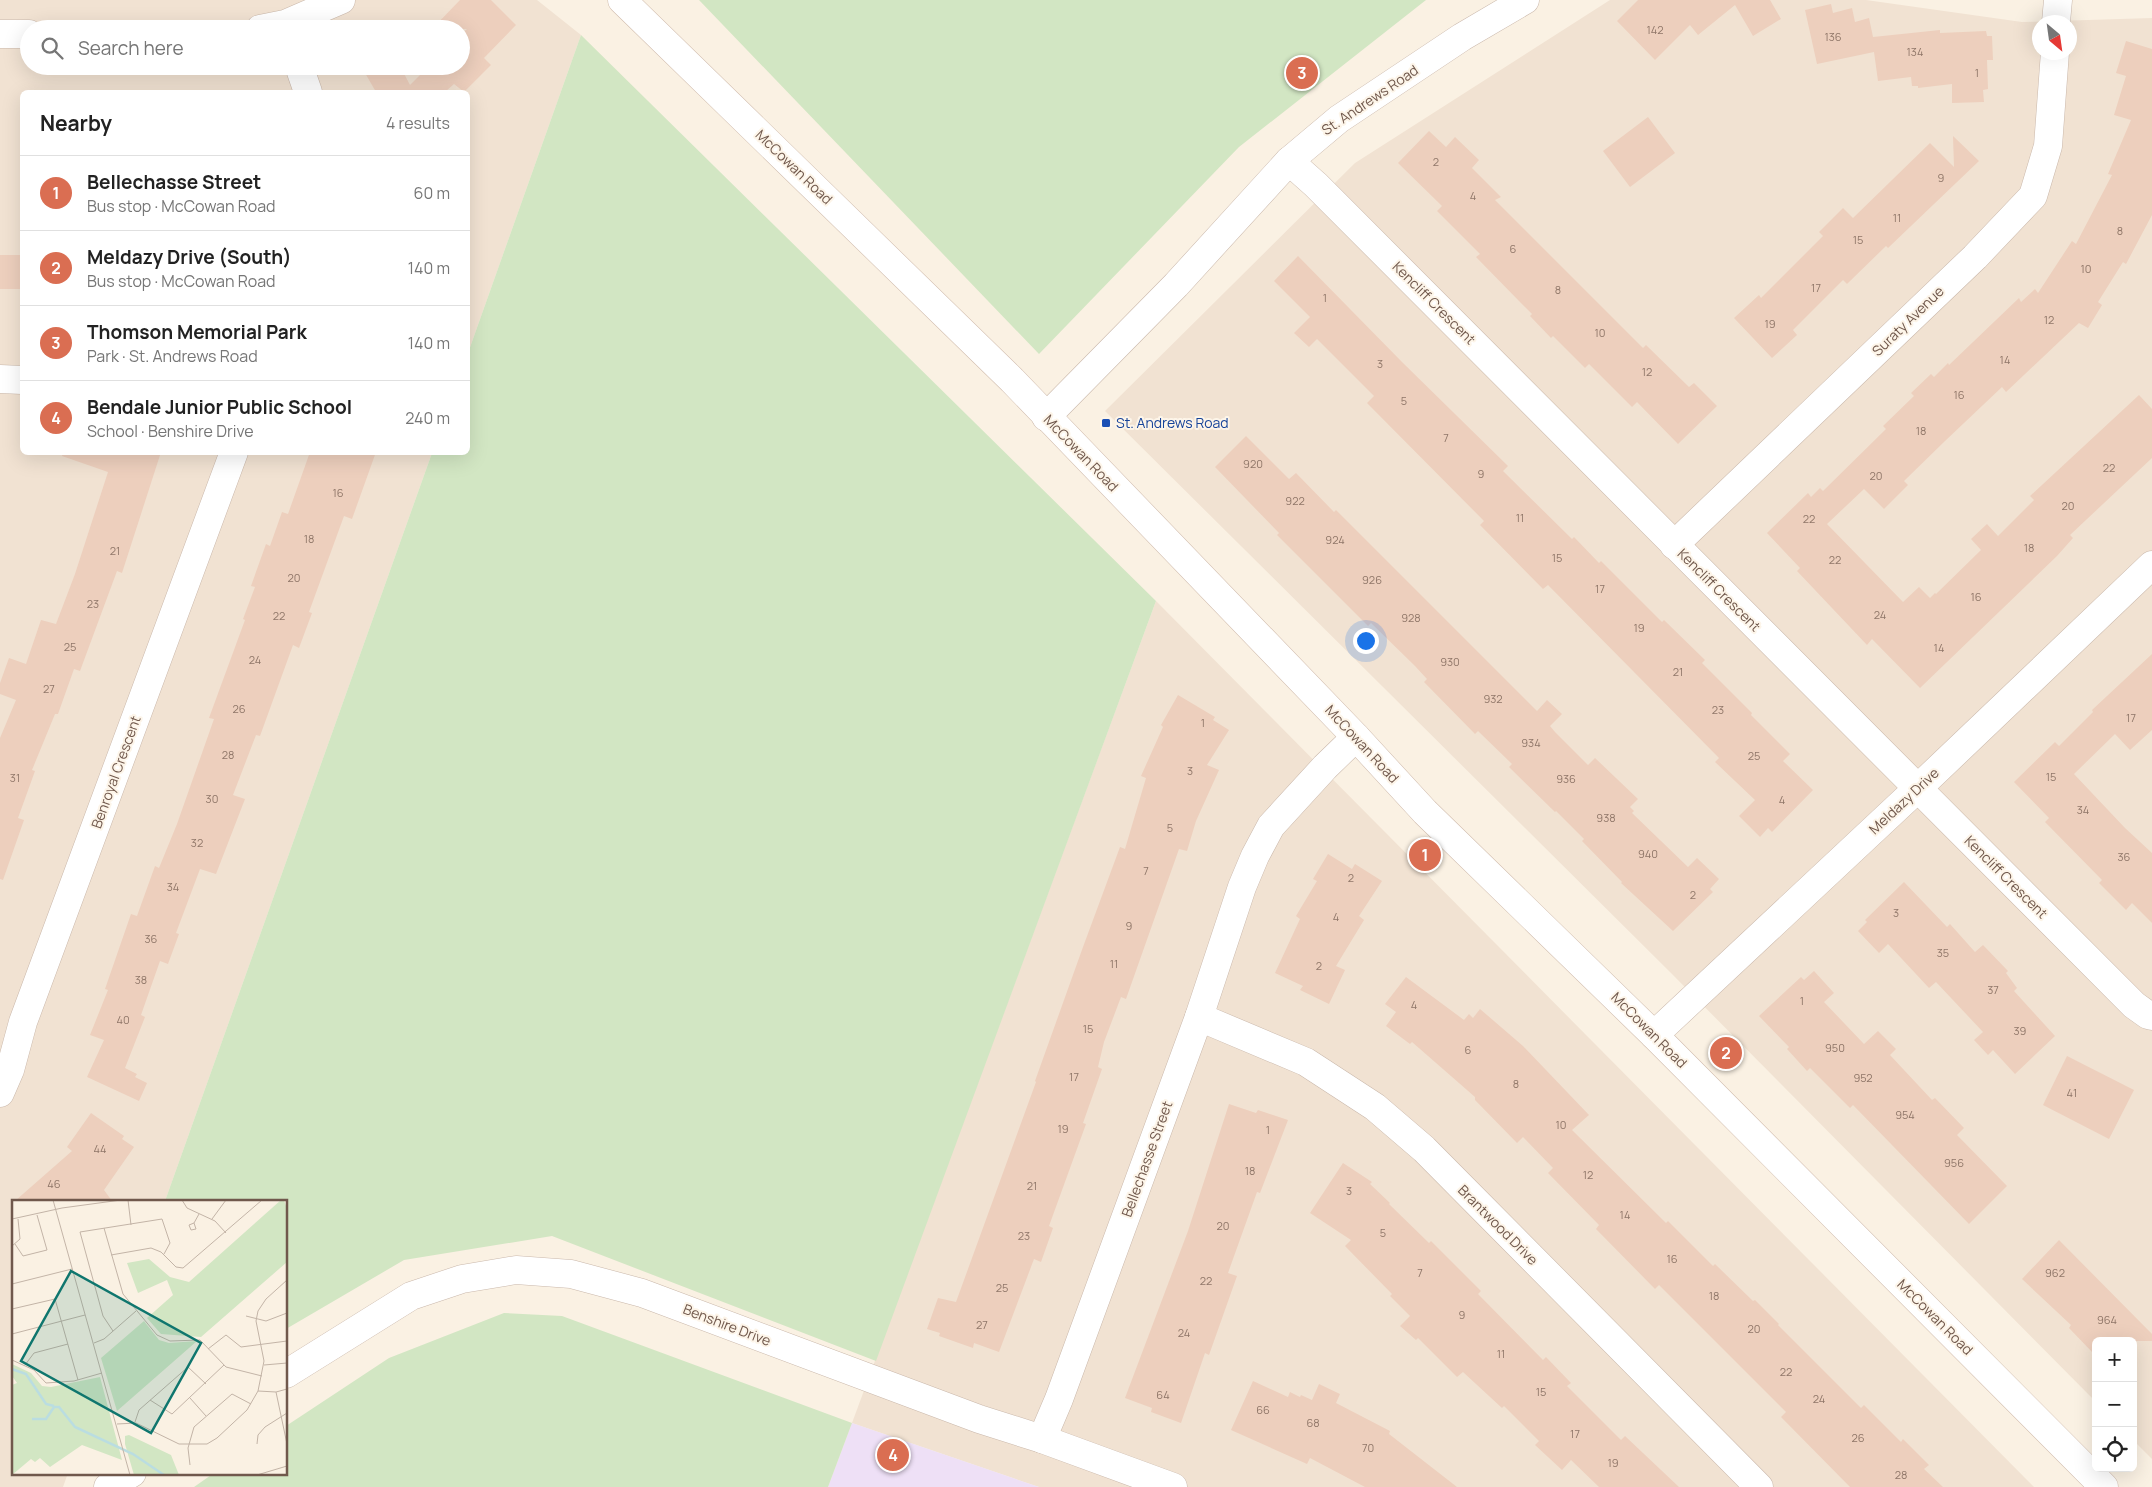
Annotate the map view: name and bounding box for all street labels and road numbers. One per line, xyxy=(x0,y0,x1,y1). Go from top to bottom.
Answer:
street label: St. Andrews Road xyxy=(1318,60,1422,139)
street label: McCowan Road xyxy=(752,125,837,208)
street label: Kencliff Crescent xyxy=(1389,257,1480,349)
street label: Suraty Avenue xyxy=(1868,281,1948,360)
street label: McCowan Road xyxy=(1040,410,1123,495)
street label: Kencliff Crescent xyxy=(1674,544,1765,636)
street label: McCowan Road xyxy=(1321,701,1403,787)
street label: Benroyal Crescent xyxy=(86,712,145,831)
street label: Meldazy Drive xyxy=(1864,763,1943,838)
street label: Kencliff Crescent xyxy=(1961,831,2052,923)
street label: McCowan Road xyxy=(1607,988,1691,1072)
street label: Bellechasse Street xyxy=(1117,1098,1176,1219)
street label: Brantwood Drive xyxy=(1454,1180,1543,1269)
street label: McCowan Road xyxy=(1893,1275,1977,1359)
street label: Benshire Drive xyxy=(681,1299,774,1350)

